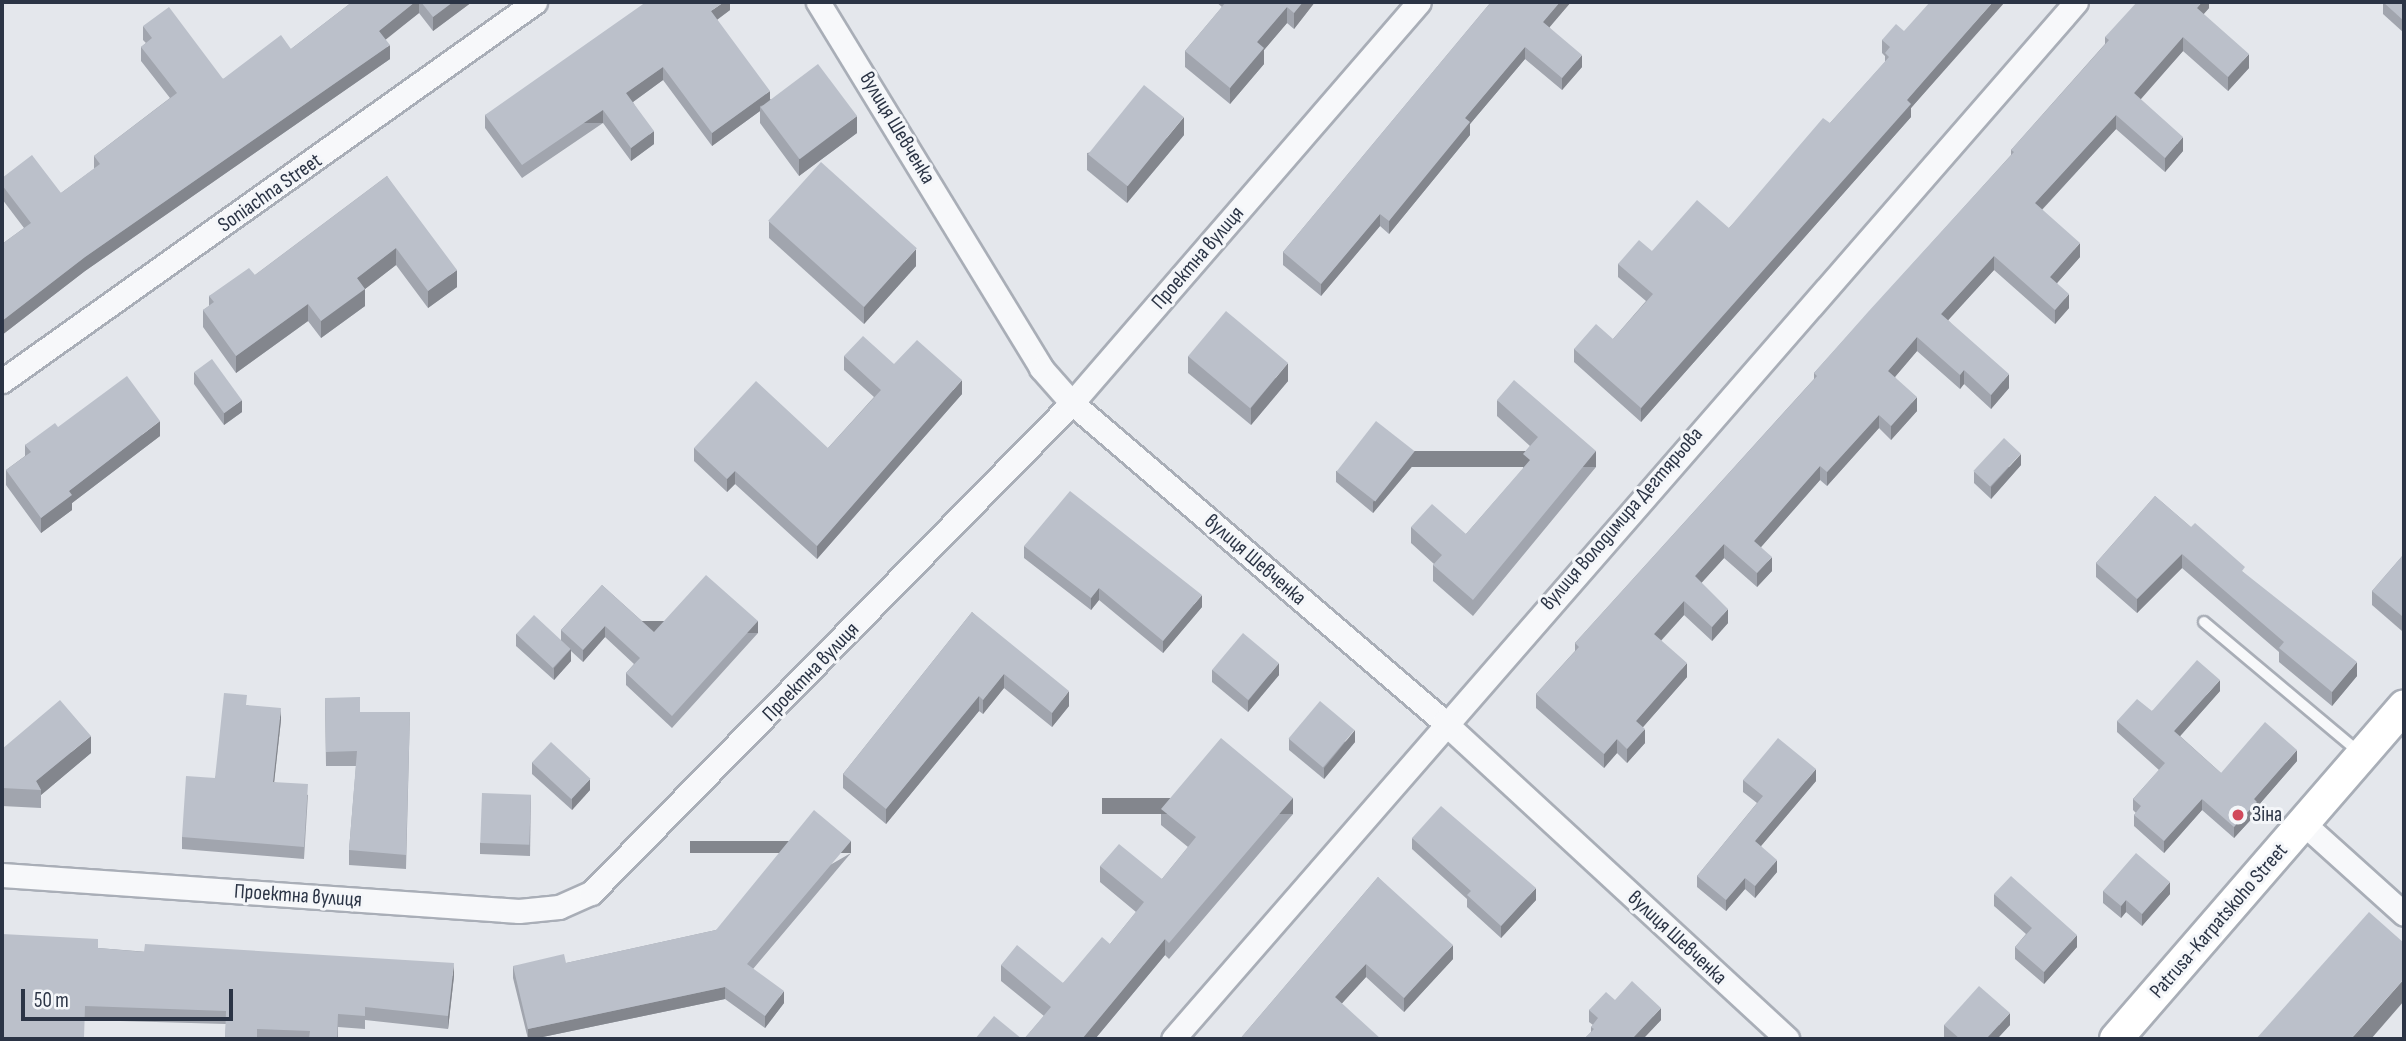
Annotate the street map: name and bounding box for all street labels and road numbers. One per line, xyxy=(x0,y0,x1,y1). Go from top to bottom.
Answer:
street label: вулиця Шевченка xyxy=(854,67,940,189)
street label: Soniachna Street xyxy=(213,148,327,238)
street label: Проектна вулиця xyxy=(1147,201,1249,315)
street label: вулиця Володимира Дегтярьова xyxy=(1536,422,1708,616)
street label: вулиця Шевченка xyxy=(1199,509,1311,611)
street label: Проектна вулиця xyxy=(757,617,865,727)
street label: Patrusa-Karpatskoho Street xyxy=(2145,838,2293,1004)
street label: Проектна вулиця xyxy=(233,879,363,913)
street label: вулиця Шевченка xyxy=(1622,886,1732,990)

